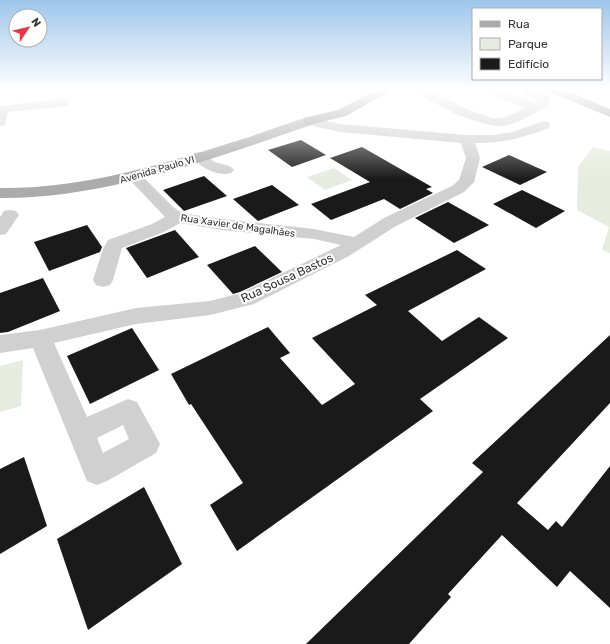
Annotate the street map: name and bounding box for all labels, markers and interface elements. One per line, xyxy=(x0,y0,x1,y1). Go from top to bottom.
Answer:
north arrow xyxy=(8,8,48,48)
legend xyxy=(472,8,602,80)
text: N xyxy=(28,16,43,30)
text: Rua xyxy=(508,17,530,31)
text: Parque xyxy=(508,37,548,51)
text: Edifício xyxy=(508,57,549,71)
street label: Avenida Paulo VI xyxy=(119,154,196,186)
street label: Rua Xavier de Magalhães xyxy=(180,212,296,240)
street label: Rua Sousa Bastos xyxy=(239,250,335,306)

